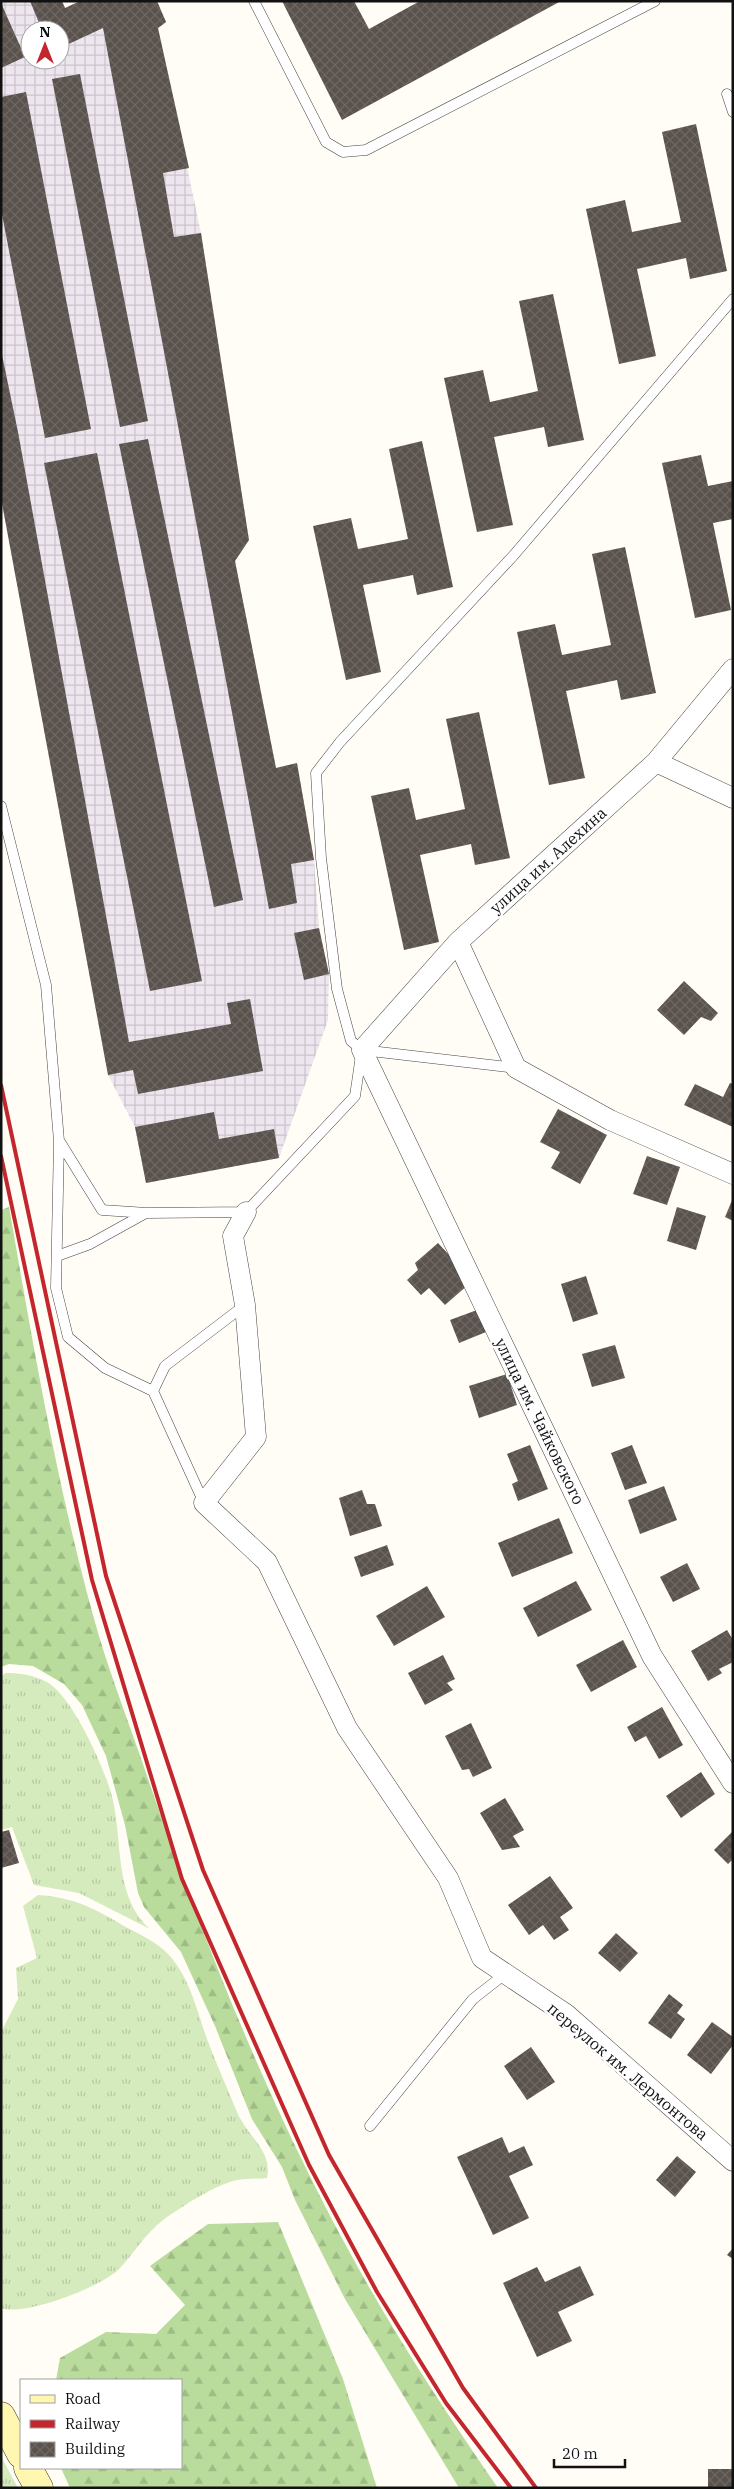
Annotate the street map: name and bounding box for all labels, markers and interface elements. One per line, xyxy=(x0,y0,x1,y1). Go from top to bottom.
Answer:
north arrow xyxy=(20,20,70,70)
text: N xyxy=(39,23,51,41)
street label: улица им. Алехина xyxy=(486,802,611,918)
street label: улица им. Чайковского xyxy=(491,1334,589,1508)
street label: переулок им. Лермонтова xyxy=(544,1998,713,2144)
legend xyxy=(20,2379,182,2469)
text: Road xyxy=(65,2389,101,2408)
text: Railway xyxy=(65,2414,120,2433)
scale bar xyxy=(554,2436,625,2468)
text: Building xyxy=(65,2439,125,2458)
text: 20 m xyxy=(562,2444,598,2463)

